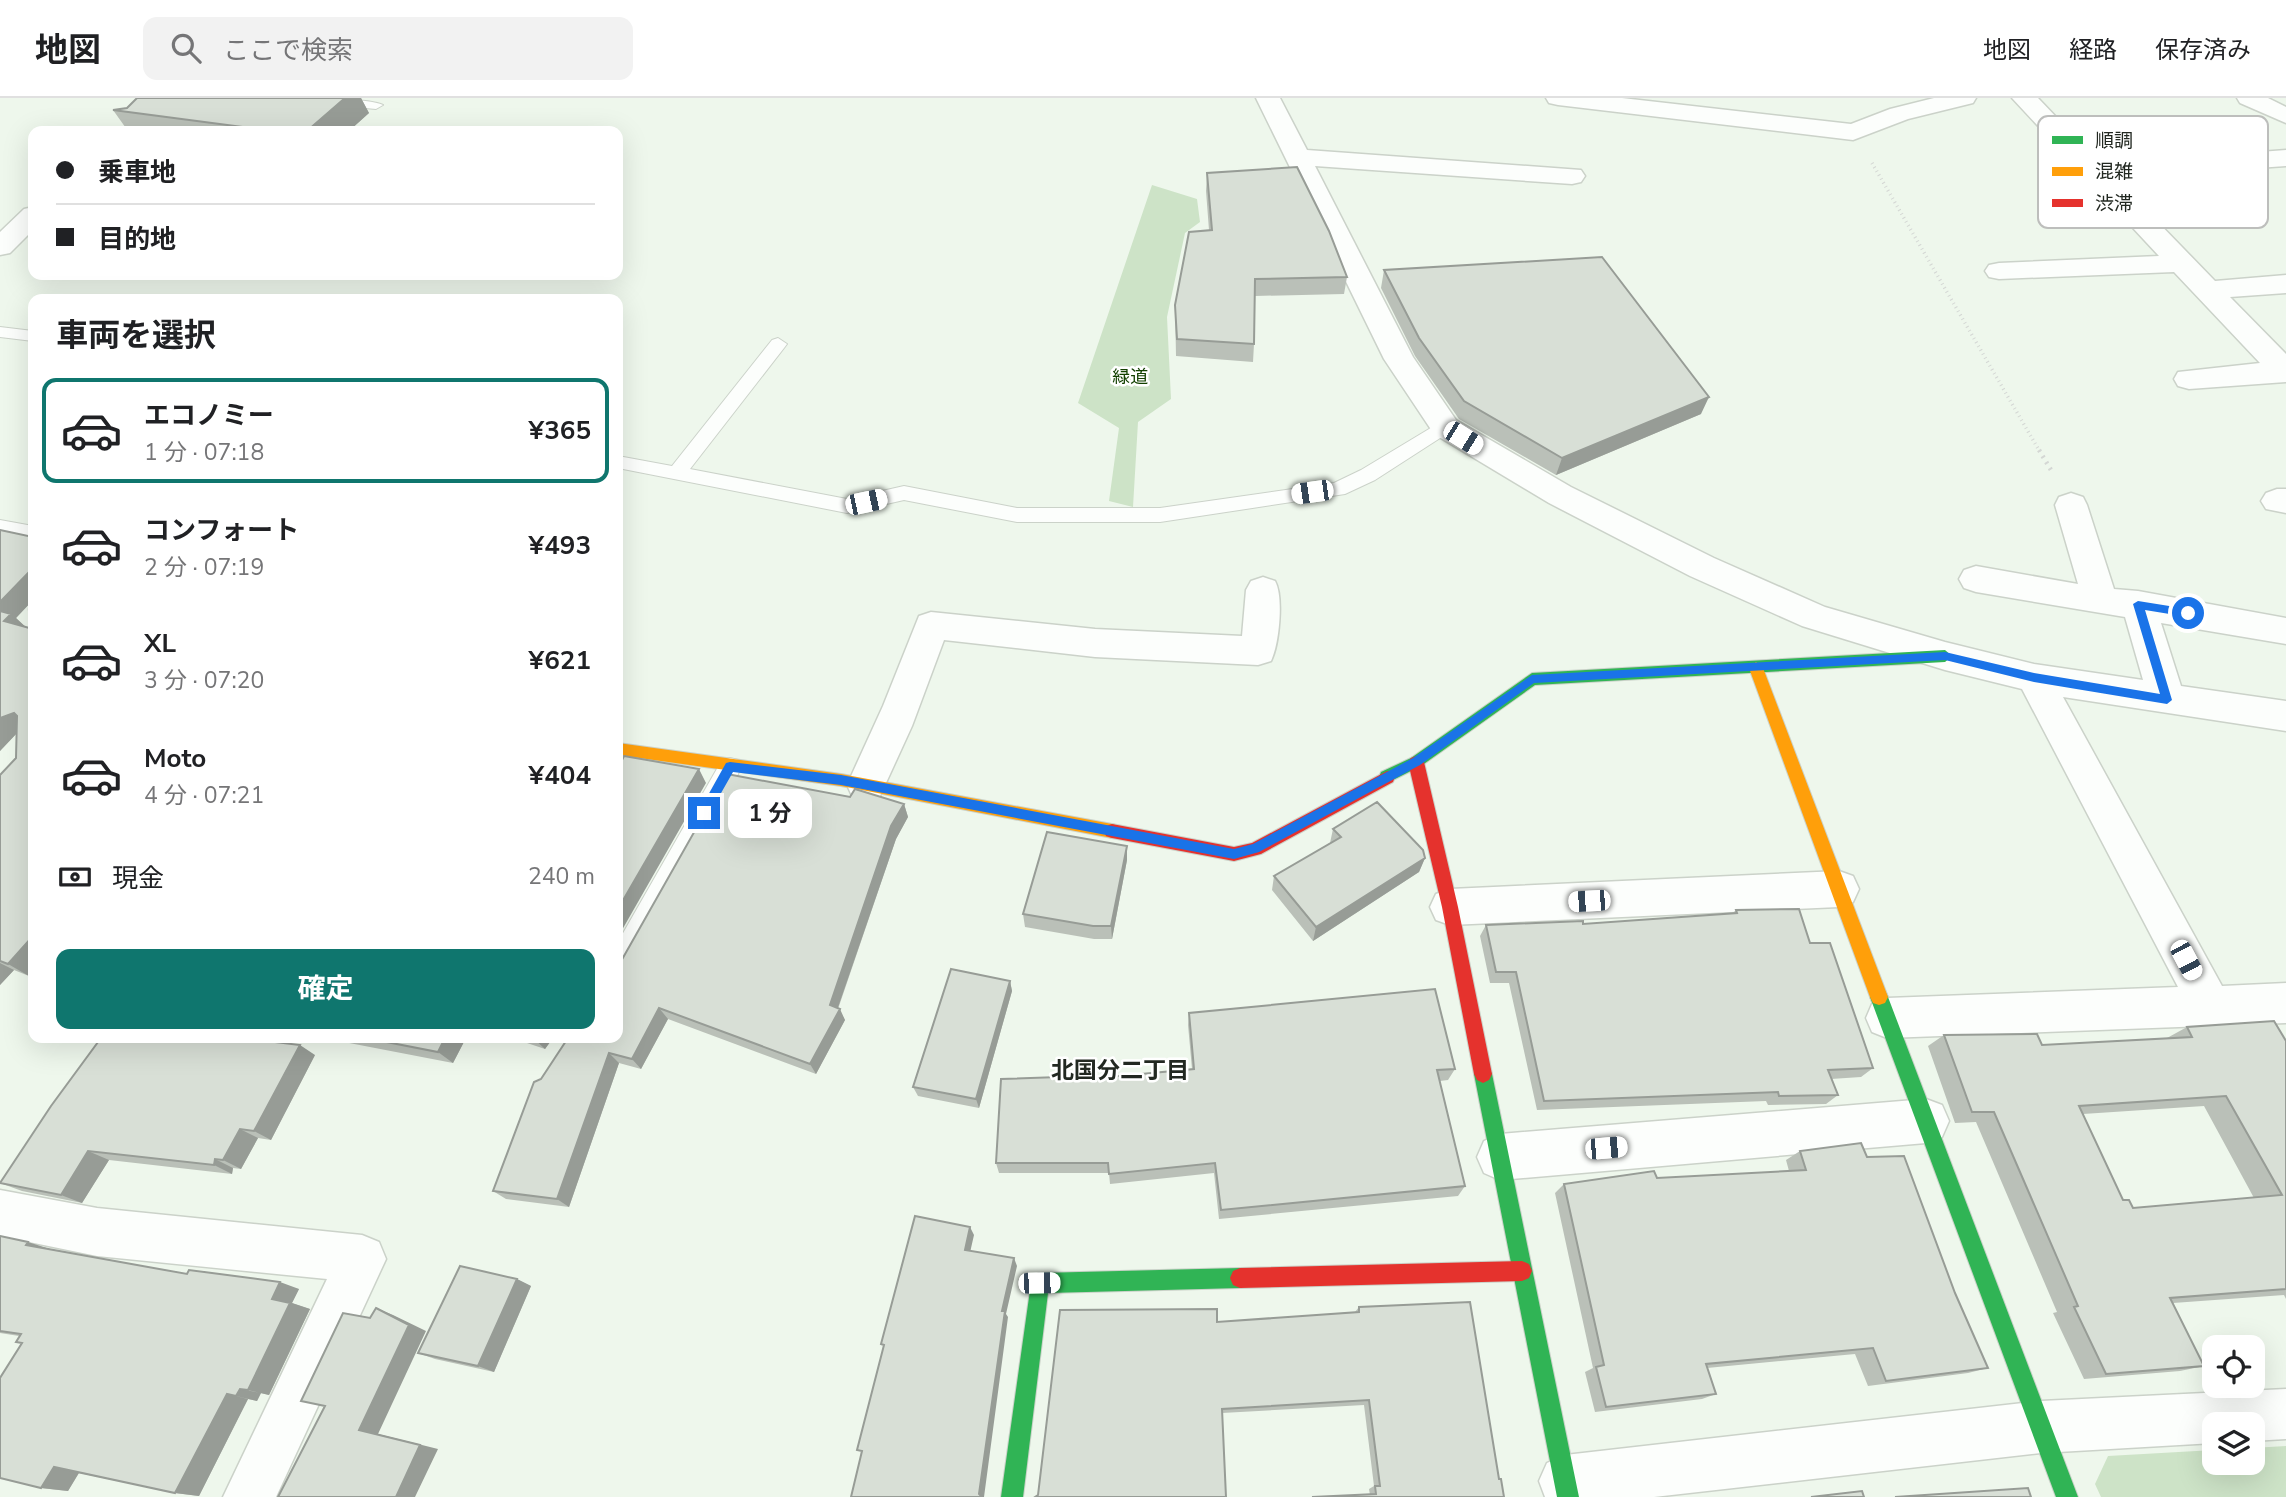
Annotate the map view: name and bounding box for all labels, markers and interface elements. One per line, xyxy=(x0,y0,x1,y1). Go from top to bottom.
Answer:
search box xyxy=(143,17,633,80)
text: 地図 xyxy=(35,28,101,73)
icon: search xyxy=(167,29,205,67)
text: ここで検索 xyxy=(223,33,353,68)
text: 地図 xyxy=(1983,34,2031,66)
text: 経路 xyxy=(2069,34,2117,66)
text: 保存済み xyxy=(2155,34,2251,66)
legend xyxy=(2038,116,2268,228)
text: 順調 xyxy=(2095,128,2133,154)
text: 乗車地 xyxy=(98,155,176,190)
text: 混雑 xyxy=(2095,159,2133,185)
text: 渋滞 xyxy=(2095,191,2133,217)
text: 目的地 xyxy=(98,222,176,257)
text: 車両を選択 xyxy=(56,314,216,357)
park label: 緑道 xyxy=(1112,365,1148,389)
text: エコノミー xyxy=(144,398,274,433)
icon: car xyxy=(60,399,123,462)
text: ¥365 xyxy=(529,413,591,448)
car xyxy=(1440,418,1487,458)
text: 1 分 · 07:18 xyxy=(144,437,264,468)
car xyxy=(1290,479,1335,505)
car xyxy=(844,487,889,517)
text: コンフォート xyxy=(144,513,299,548)
icon: car xyxy=(60,514,123,577)
text: ¥493 xyxy=(529,528,591,563)
text: 2 分 · 07:19 xyxy=(144,552,264,583)
route start xyxy=(2172,597,2204,629)
text: XL xyxy=(144,626,176,661)
icon: car xyxy=(60,629,123,692)
text: ¥621 xyxy=(529,643,591,678)
text: 3 分 · 07:20 xyxy=(144,665,264,696)
text: Moto xyxy=(144,741,206,776)
icon: car xyxy=(60,744,123,807)
text: ¥404 xyxy=(529,758,591,793)
text: 4 分 · 07:21 xyxy=(144,780,264,811)
callout: 1 分 xyxy=(728,788,812,838)
route end xyxy=(688,797,720,829)
text: 1 分 xyxy=(748,798,792,829)
icon: cash xyxy=(56,858,94,896)
text: 現金 xyxy=(112,861,164,896)
text: 240 m xyxy=(528,861,595,892)
car xyxy=(1568,889,1611,913)
car xyxy=(2167,937,2206,983)
button: 確定 xyxy=(56,949,595,1029)
district label: 北国分二丁目 xyxy=(1051,1055,1189,1086)
car xyxy=(1585,1136,1628,1160)
car xyxy=(1018,1272,1061,1294)
map controls xyxy=(2202,1335,2265,1475)
button: locate xyxy=(2202,1335,2265,1398)
button: layers xyxy=(2202,1412,2265,1475)

